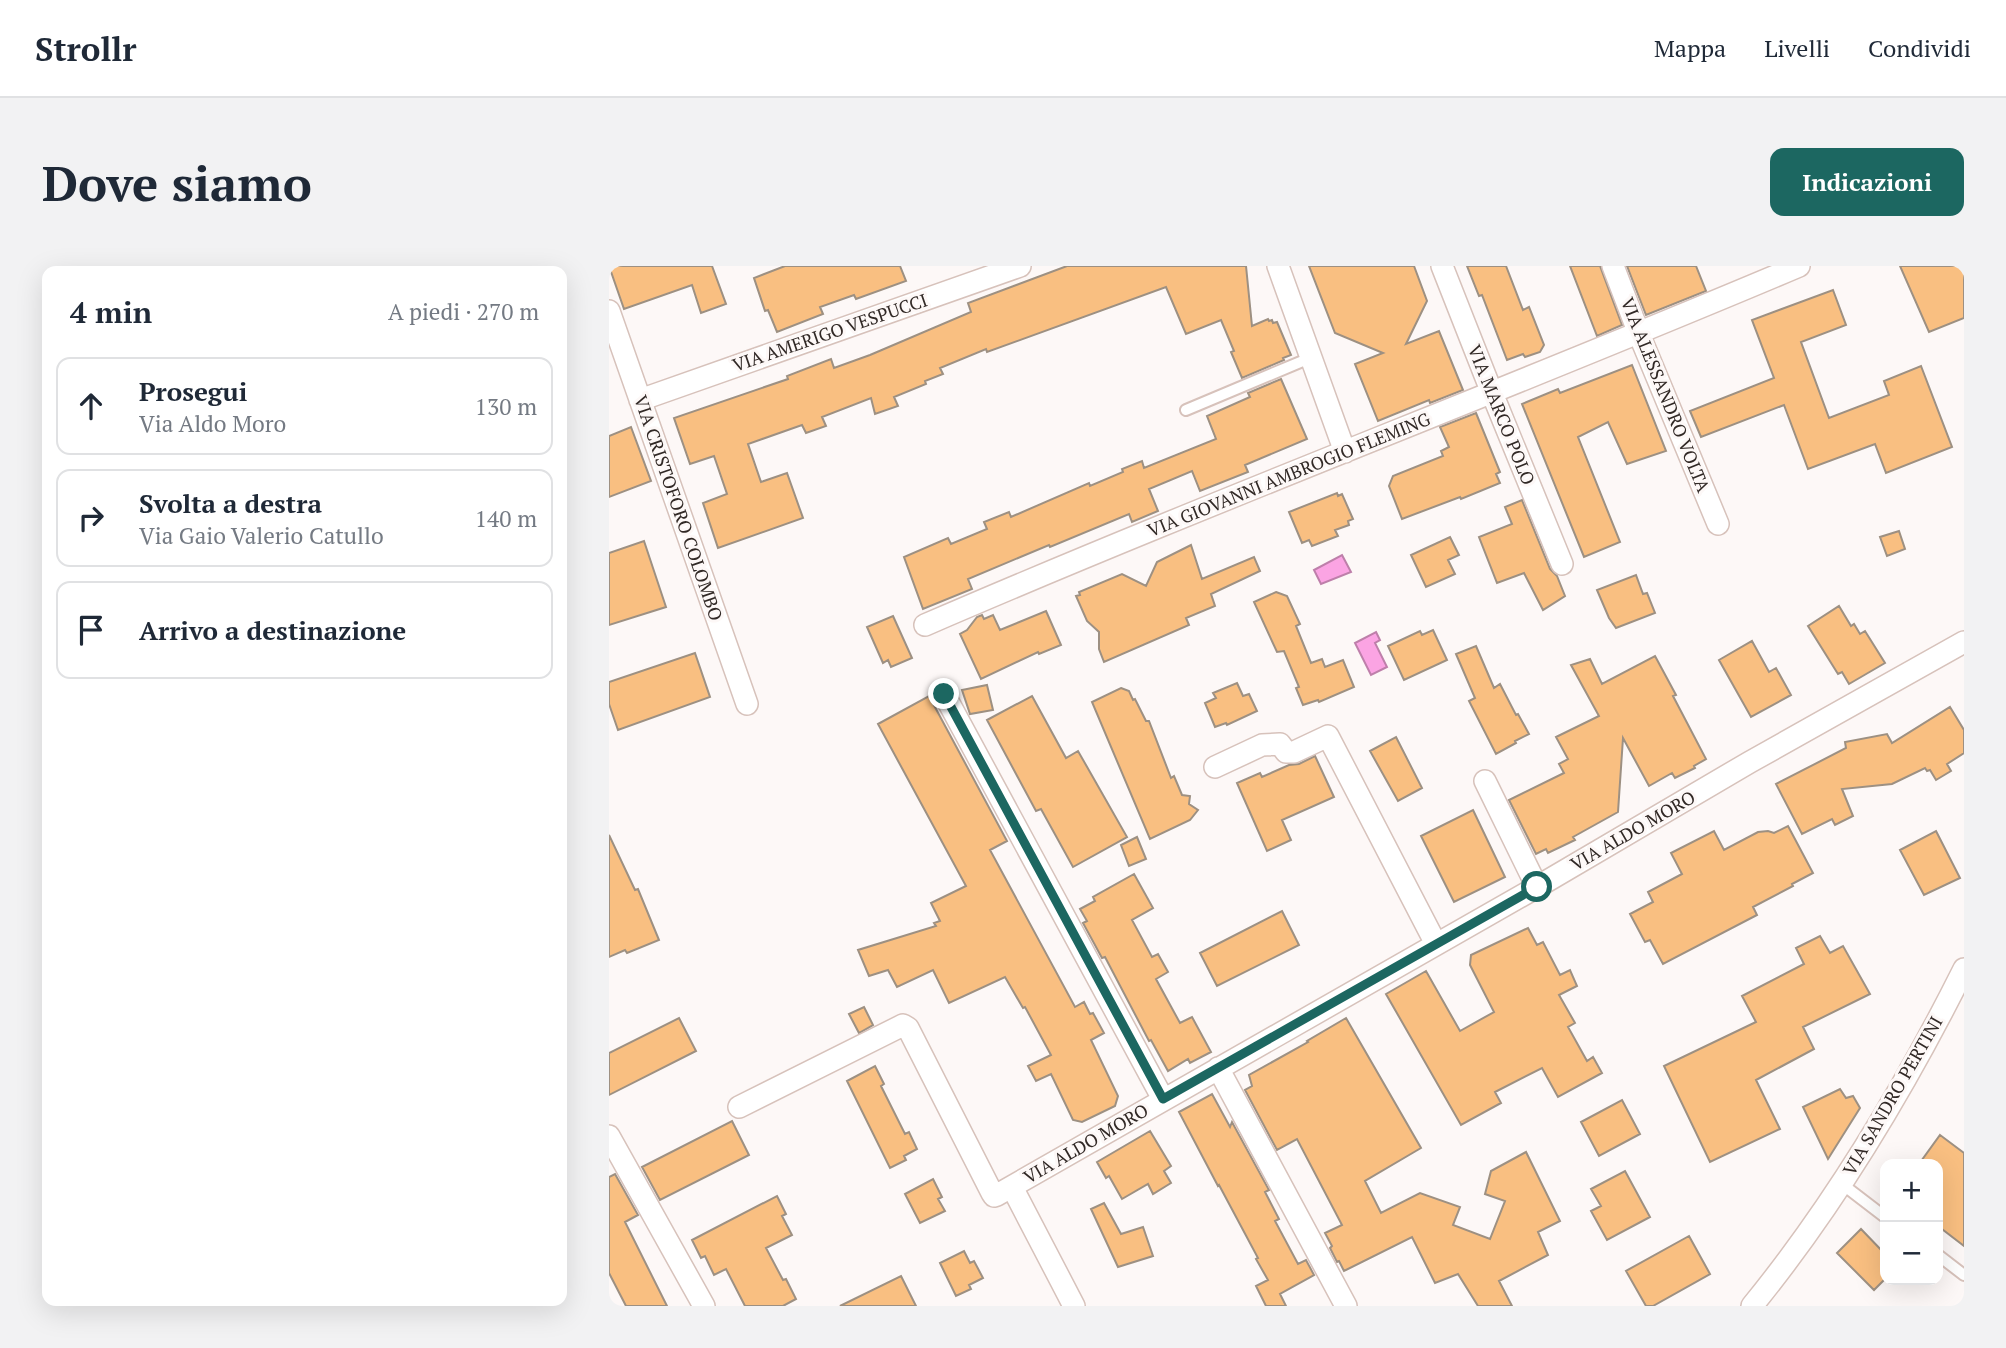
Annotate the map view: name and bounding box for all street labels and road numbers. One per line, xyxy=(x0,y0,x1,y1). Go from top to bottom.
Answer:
street label: VIA AMERIGO VESPUCCI xyxy=(729,287,930,377)
street label: VIA ALESSANDRO VOLTA xyxy=(1616,294,1716,496)
street label: VIA MARCO POLO xyxy=(1463,341,1541,488)
street label: VIA CRISTOFORO COLOMBO xyxy=(629,392,729,624)
street label: VIA GIOVANNI AMBROGIO FLEMING xyxy=(1144,406,1434,542)
street label: VIA ALDO MORO xyxy=(1566,785,1699,876)
street label: VIA SANDRO PERTINI xyxy=(1837,1011,1948,1180)
street label: VIA ALDO MORO xyxy=(1019,1098,1152,1189)

